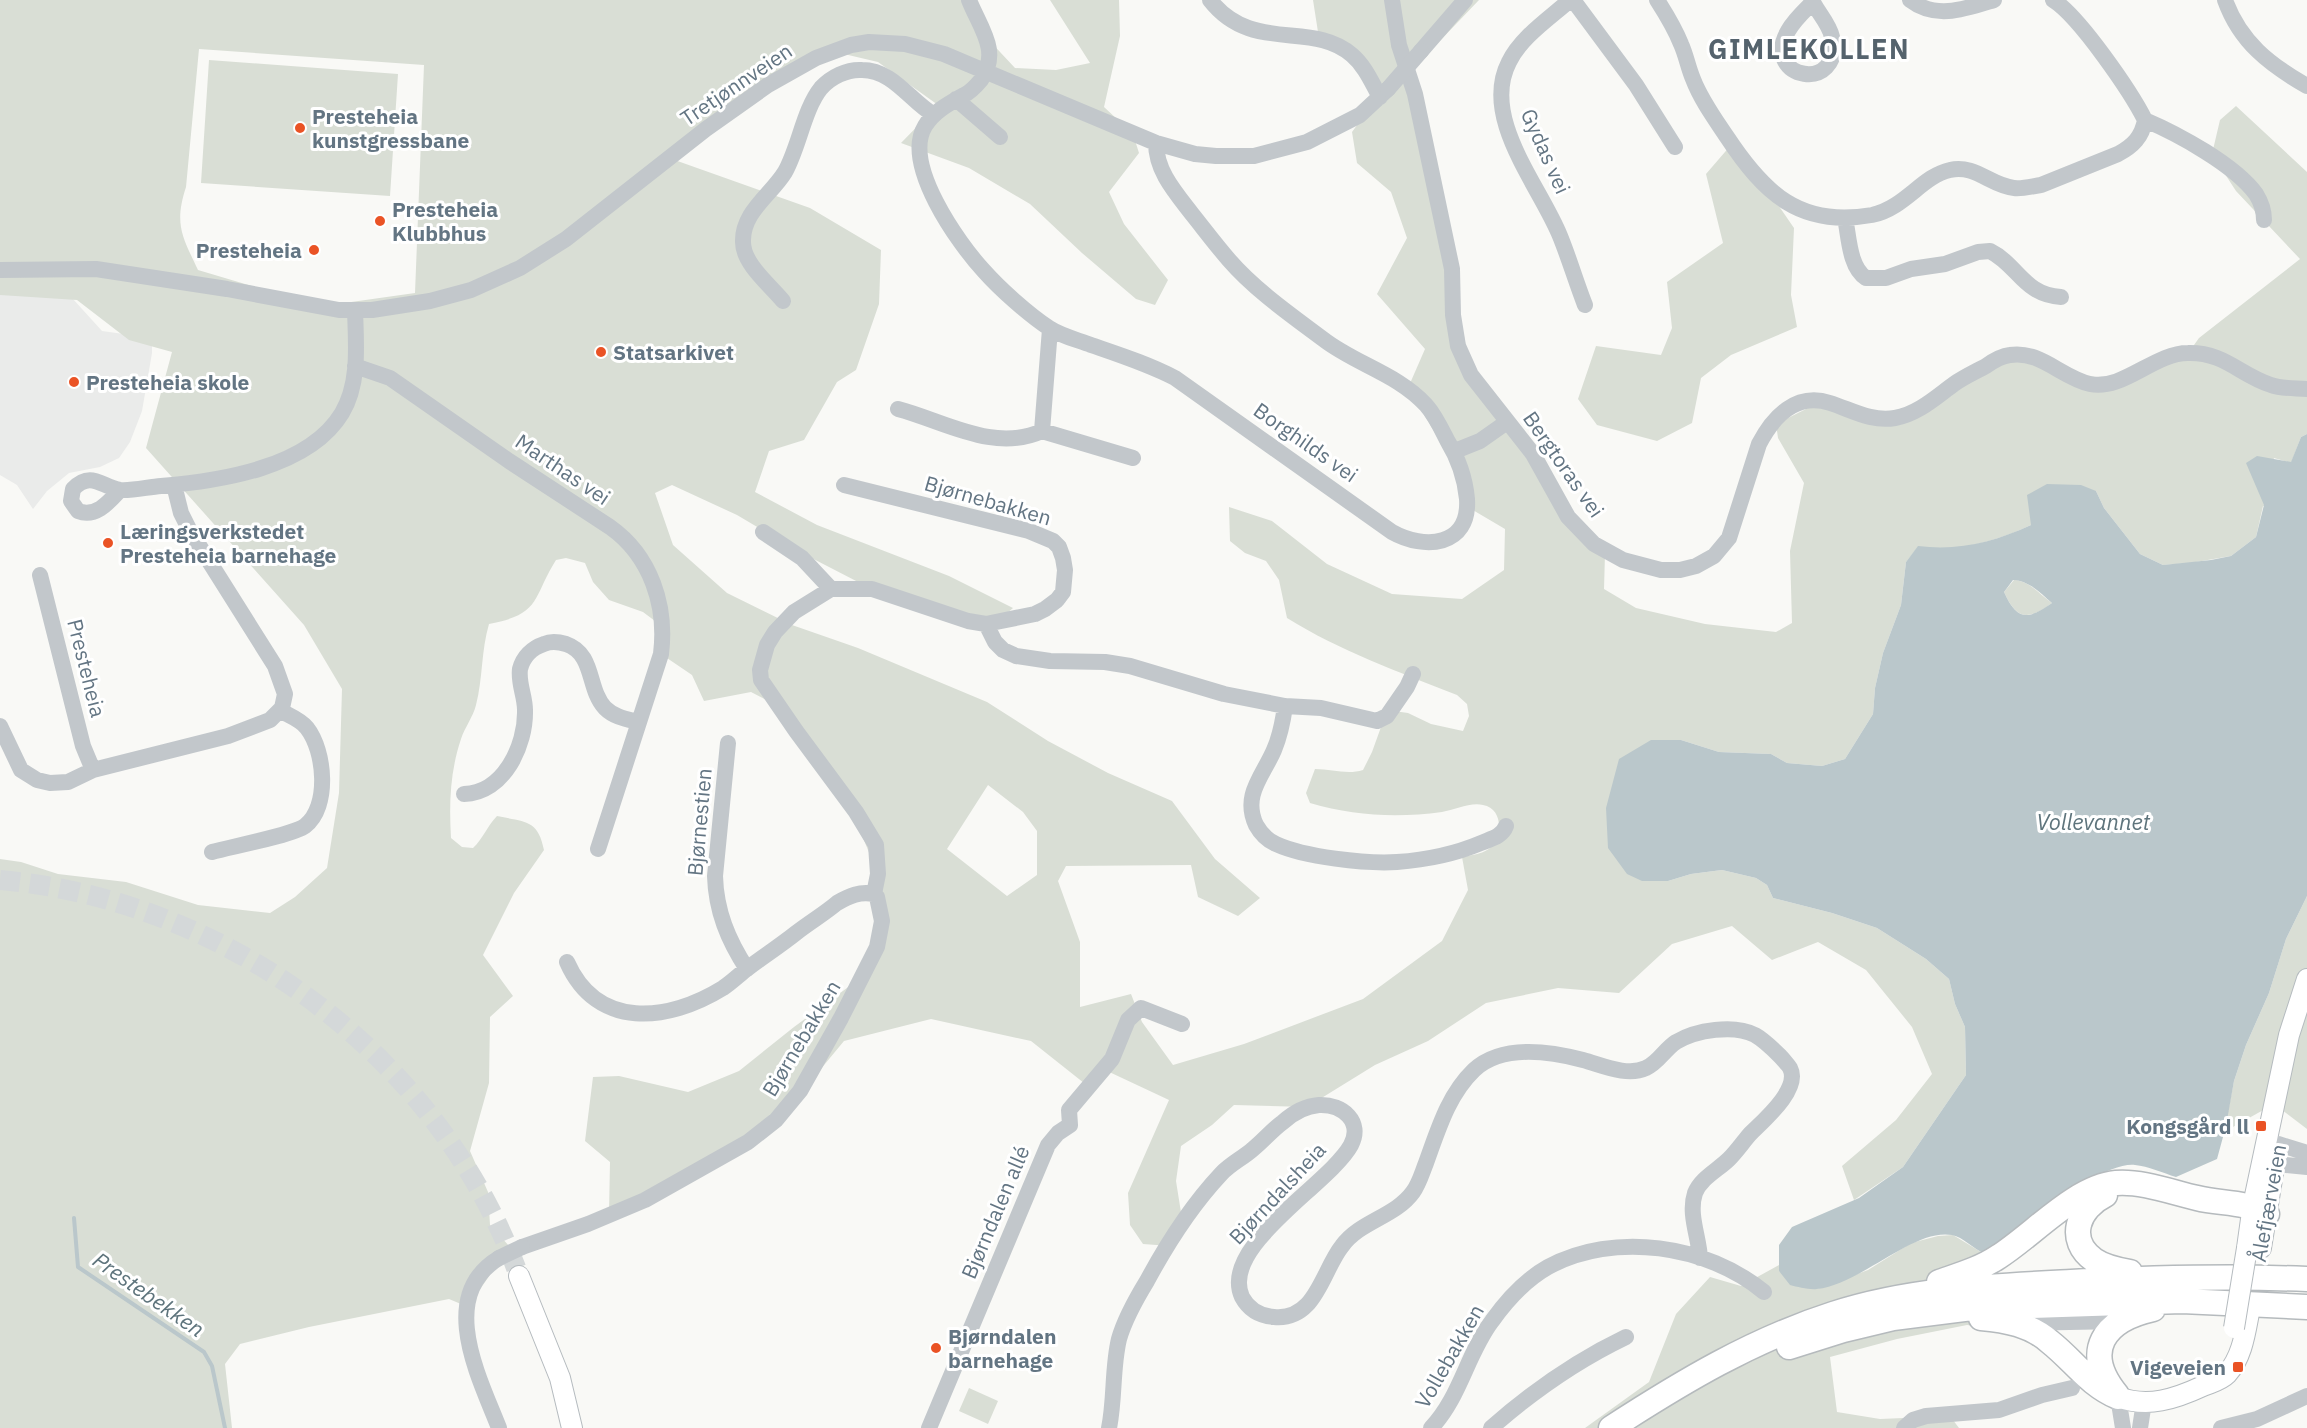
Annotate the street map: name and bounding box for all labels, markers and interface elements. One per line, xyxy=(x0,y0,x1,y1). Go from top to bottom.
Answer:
district label: GIMLEKOLLEN xyxy=(1708,31,1910,66)
street label: Tretjønnveien xyxy=(675,36,797,132)
place label: Presteheia kunstgressbane xyxy=(312,102,469,154)
street label: Gydas vei xyxy=(1515,104,1577,198)
marker: Presteheia kunstgressbane xyxy=(293,121,307,135)
place label: Presteheia Klubbhus xyxy=(392,195,498,247)
marker: Presteheia Klubbhus xyxy=(373,214,387,228)
place label: Presteheia xyxy=(196,236,302,264)
marker: Presteheia xyxy=(307,243,321,257)
place label: Statsarkivet xyxy=(613,338,734,366)
marker: Statsarkivet xyxy=(594,345,608,359)
place label: Presteheia skole xyxy=(86,368,249,396)
marker: Presteheia skole xyxy=(67,375,81,389)
street label: Borghilds vei xyxy=(1248,396,1364,488)
street label: Bergtoras vei xyxy=(1517,405,1611,523)
street label: Marthas vei xyxy=(510,427,616,511)
street label: Bjørnebakken xyxy=(921,469,1055,531)
place label: Læringsverkstedet Presteheia barnehage xyxy=(120,517,337,569)
marker: Læringsverkstedet Presteheia barnehage xyxy=(101,536,115,550)
street label: Presteheia xyxy=(61,616,113,720)
street label: Bjørnestien xyxy=(680,767,718,877)
water label: Vollevannet xyxy=(2036,807,2151,836)
street label: Bjørnebakken xyxy=(755,975,847,1101)
place label: Kongsgård ll xyxy=(2126,1112,2249,1140)
marker: Kongsgård ll xyxy=(2254,1119,2268,1133)
street label: Bjørndalsheia xyxy=(1223,1136,1331,1250)
street label: Bjørndalen allé xyxy=(954,1141,1036,1283)
street label: Ålefjærveien xyxy=(2244,1142,2292,1264)
water label: Prestebekken xyxy=(87,1245,211,1343)
street label: Vollebakken xyxy=(1408,1299,1490,1413)
place label: Bjørndalen barnehage xyxy=(948,1322,1056,1374)
marker: Bjørndalen barnehage xyxy=(929,1341,943,1355)
place label: Vigeveien xyxy=(2130,1353,2226,1381)
marker: Vigeveien xyxy=(2231,1360,2245,1374)

